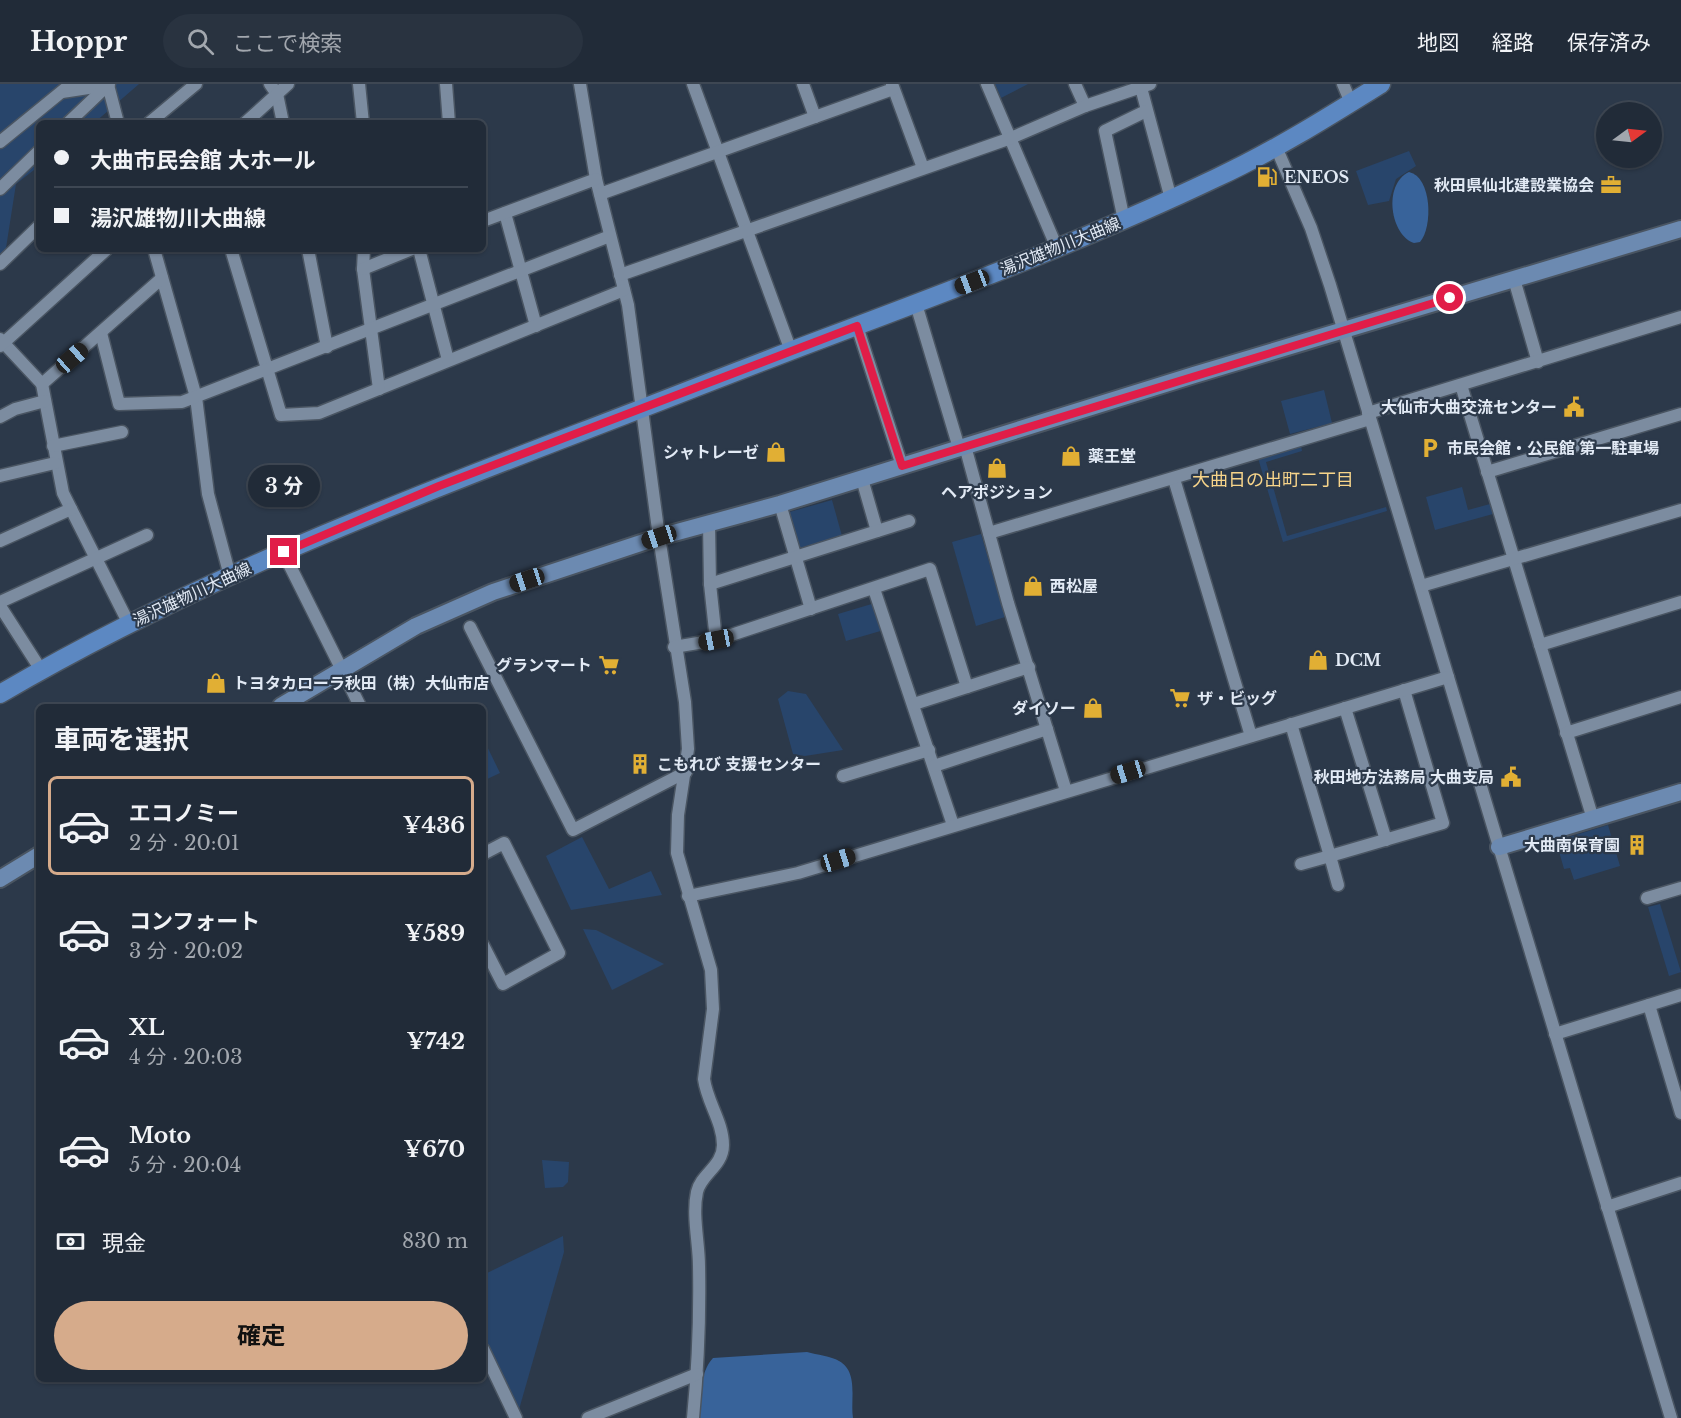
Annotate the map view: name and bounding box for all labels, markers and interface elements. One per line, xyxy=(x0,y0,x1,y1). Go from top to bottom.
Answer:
search box xyxy=(163,14,583,68)
text: Hoppr xyxy=(30,24,127,59)
icon: search xyxy=(184,25,217,58)
text: ここで検索 xyxy=(232,30,342,57)
text: 地図 xyxy=(1417,30,1459,56)
text: 経路 xyxy=(1492,30,1534,56)
text: 保存済み xyxy=(1567,30,1651,56)
north arrow xyxy=(1596,102,1662,168)
map controls xyxy=(1596,102,1662,168)
text: 大曲市民会館 大ホール xyxy=(90,147,316,174)
fuel station icon: ENEOS xyxy=(1255,165,1279,189)
place label: ENEOS xyxy=(1284,167,1349,187)
office icon: 秋田県仙北建設業協会 xyxy=(1599,173,1623,197)
place label: 秋田県仙北建設業協会 xyxy=(1434,175,1594,195)
text: 湯沢雄物川大曲線 xyxy=(90,205,266,232)
street label: 湯沢雄物川大曲線 xyxy=(997,213,1123,279)
car xyxy=(952,267,992,297)
route start xyxy=(1436,284,1463,311)
car xyxy=(53,339,91,377)
public building icon: 大仙市大曲交流センター xyxy=(1562,395,1586,419)
place label: 大仙市大曲交流センター xyxy=(1381,397,1557,417)
parking icon: 市民会館・公民館 第一駐車場 xyxy=(1418,436,1442,460)
place label: 市民会館・公民館 第一駐車場 xyxy=(1447,438,1659,458)
shop icon: シャトレーゼ xyxy=(764,440,788,464)
place label: シャトレーゼ xyxy=(663,442,759,462)
shop icon: 薬王堂 xyxy=(1059,444,1083,468)
place label: 薬王堂 xyxy=(1088,446,1136,466)
shop icon: ヘアポジション xyxy=(985,456,1009,480)
callout: 3 分 xyxy=(248,465,320,507)
district label: 大曲日の出町二丁目 xyxy=(1192,469,1354,491)
text: 3 分 xyxy=(265,474,303,498)
place label: ヘアポジション xyxy=(941,482,1053,502)
car xyxy=(639,523,679,551)
route end xyxy=(270,538,297,565)
street label: 湯沢雄物川大曲線 xyxy=(130,558,254,630)
car xyxy=(507,566,547,594)
shop icon: 西松屋 xyxy=(1021,574,1045,598)
place label: 西松屋 xyxy=(1050,576,1098,596)
car xyxy=(697,628,735,652)
shop icon: DCM xyxy=(1306,648,1330,672)
place label: DCM xyxy=(1335,650,1381,670)
supermarket icon: グランマート xyxy=(597,653,621,677)
place label: グランマート xyxy=(496,655,592,675)
shop icon: トヨタカローラ秋田（株）大仙市店 xyxy=(204,671,228,695)
place label: トヨタカローラ秋田（株）大仙市店 xyxy=(233,673,489,693)
supermarket icon: ザ・ビッグ xyxy=(1168,686,1192,710)
place label: ザ・ビッグ xyxy=(1197,688,1277,708)
shop icon: ダイソー xyxy=(1081,696,1105,720)
place label: ダイソー xyxy=(1012,698,1076,718)
text: 車両を選択 xyxy=(54,723,189,756)
building icon: こもれび 支援センター xyxy=(628,752,652,776)
place label: こもれび 支援センター xyxy=(657,754,821,774)
car xyxy=(1108,758,1148,786)
public building icon: 秋田地方法務局 大曲支局 xyxy=(1499,765,1523,789)
place label: 秋田地方法務局 大曲支局 xyxy=(1314,767,1494,787)
icon: car xyxy=(57,799,111,853)
text: エコノミー xyxy=(129,800,239,827)
text: ¥436 xyxy=(403,812,465,839)
text: 2 分 · 20:01 xyxy=(129,831,240,855)
building icon: 大曲南保育園 xyxy=(1625,833,1649,857)
place label: 大曲南保育園 xyxy=(1524,835,1620,855)
car xyxy=(818,846,858,874)
icon: car xyxy=(57,907,111,961)
text: コンフォート xyxy=(129,908,260,935)
text: ¥589 xyxy=(404,920,465,947)
text: 3 分 · 20:02 xyxy=(129,939,243,963)
text: XL xyxy=(129,1014,164,1041)
icon: car xyxy=(57,1015,111,1069)
text: ¥742 xyxy=(406,1028,465,1055)
text: 4 分 · 20:03 xyxy=(129,1045,243,1069)
text: Moto xyxy=(129,1122,191,1149)
icon: car xyxy=(57,1123,111,1177)
text: ¥670 xyxy=(403,1136,465,1163)
text: 5 分 · 20:04 xyxy=(129,1153,242,1177)
icon: cash xyxy=(54,1225,87,1258)
text: 830 m xyxy=(402,1229,468,1253)
text: 現金 xyxy=(102,1230,146,1257)
button: 確定 xyxy=(54,1301,468,1370)

